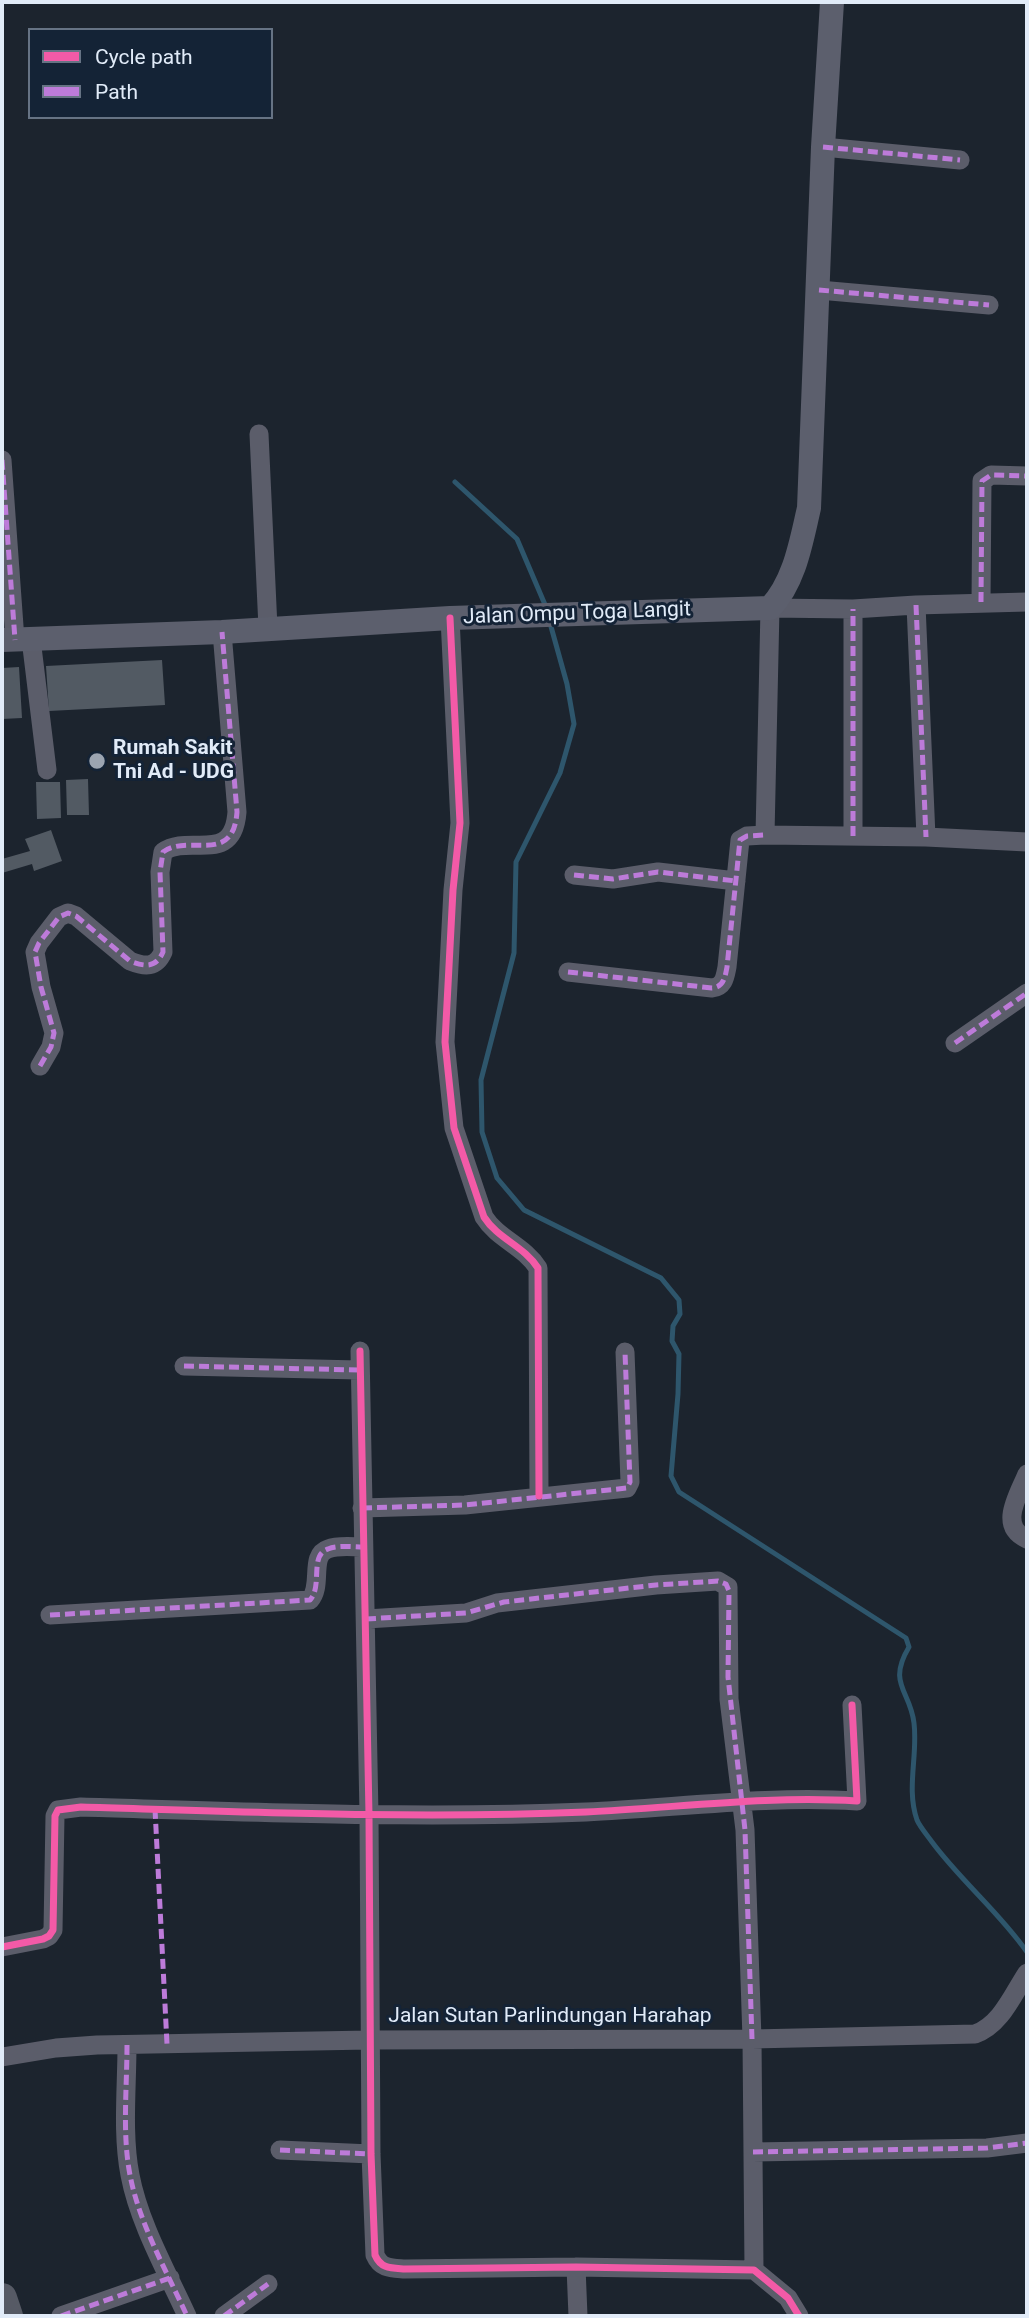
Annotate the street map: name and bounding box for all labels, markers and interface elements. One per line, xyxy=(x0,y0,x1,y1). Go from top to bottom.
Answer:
legend xyxy=(28,28,273,119)
text: Cycle path xyxy=(95,45,193,69)
text: Path xyxy=(95,80,138,104)
street label: Jalan Ompu Toga Langit xyxy=(463,597,691,631)
place label: Rumah Sakit Tni Ad - UDG xyxy=(113,736,234,786)
marker: Rumah Sakit Tni Ad - UDG xyxy=(87,751,107,771)
street label: Jalan Sutan Parlindungan Harahap xyxy=(388,2004,712,2030)

